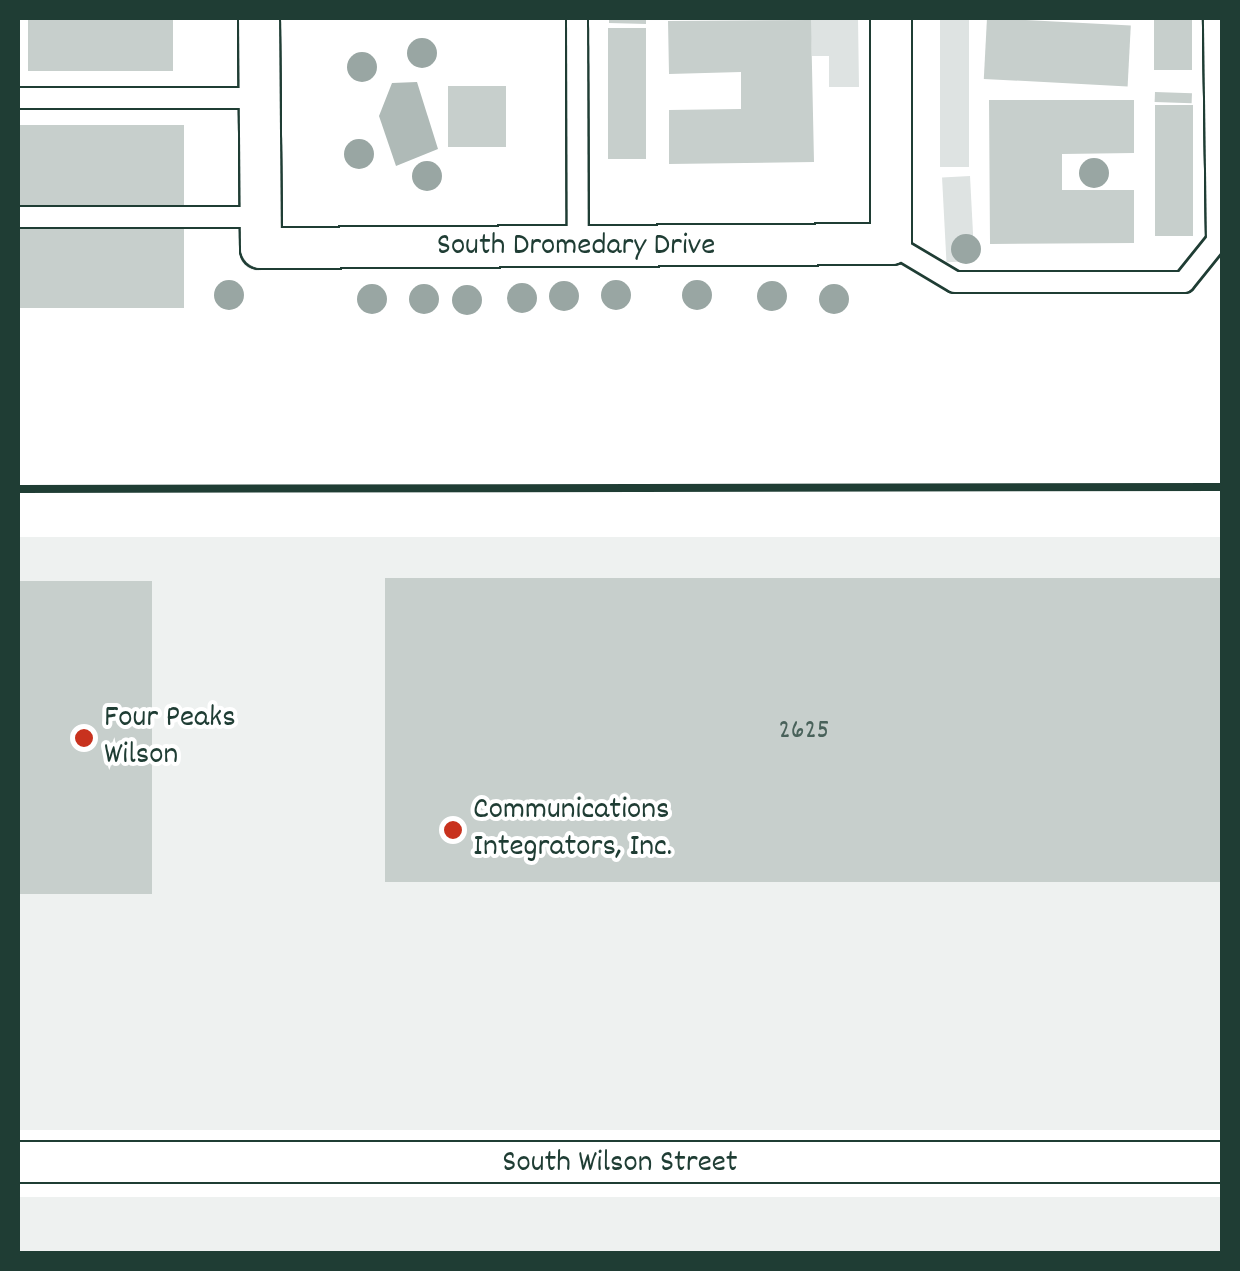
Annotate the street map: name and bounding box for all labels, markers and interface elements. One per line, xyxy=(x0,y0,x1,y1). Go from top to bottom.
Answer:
street label: South Dromedary Drive xyxy=(437,228,715,266)
place label: Four Peaks Wilson xyxy=(104,701,236,776)
house number: 2625 xyxy=(778,715,830,749)
marker: Four Peaks Wilson xyxy=(73,727,95,749)
place label: Communications Integrators, Inc. xyxy=(473,793,672,868)
marker: Communications Integrators, Inc. xyxy=(442,819,464,841)
street label: South Wilson Street xyxy=(502,1145,738,1183)

